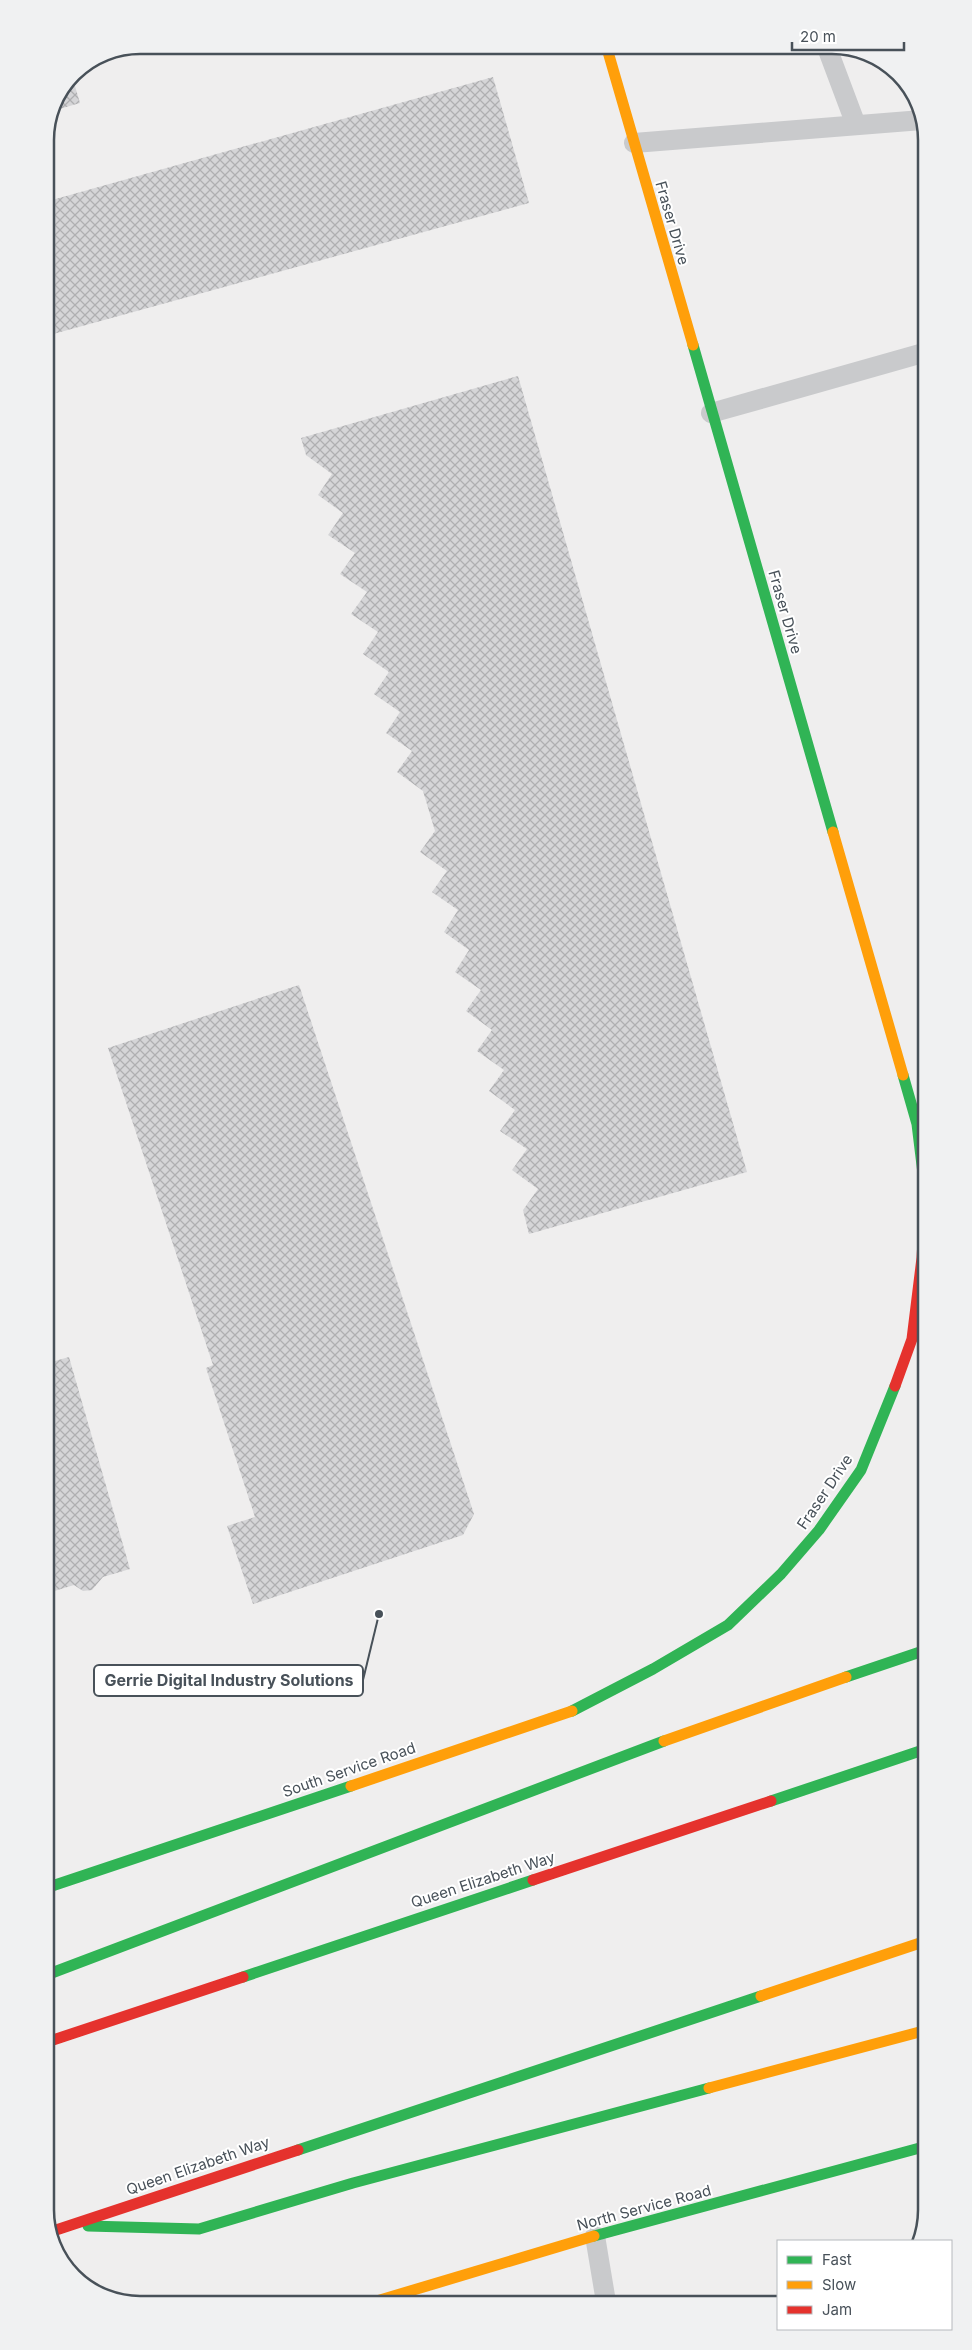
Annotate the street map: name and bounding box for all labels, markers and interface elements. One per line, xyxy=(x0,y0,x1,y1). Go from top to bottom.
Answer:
scale bar xyxy=(792,20,904,52)
text: 20 m xyxy=(800,27,836,46)
street label: Fraser Drive xyxy=(651,179,693,267)
street label: Fraser Drive xyxy=(764,568,806,656)
street label: Fraser Drive xyxy=(793,1451,857,1533)
callout: Gerrie Digital Industry Solutions xyxy=(94,1665,363,1696)
text: Gerrie Digital Industry Solutions xyxy=(104,1670,354,1690)
street label: South Service Road xyxy=(280,1738,418,1801)
street label: Queen Elizabeth Way xyxy=(408,1847,558,1912)
street label: Queen Elizabeth Way xyxy=(124,2132,273,2199)
street label: North Service Road xyxy=(575,2180,713,2235)
legend xyxy=(777,2240,952,2330)
text: Fast xyxy=(822,2250,852,2269)
text: Slow xyxy=(822,2275,856,2294)
text: Jam xyxy=(822,2300,852,2319)

